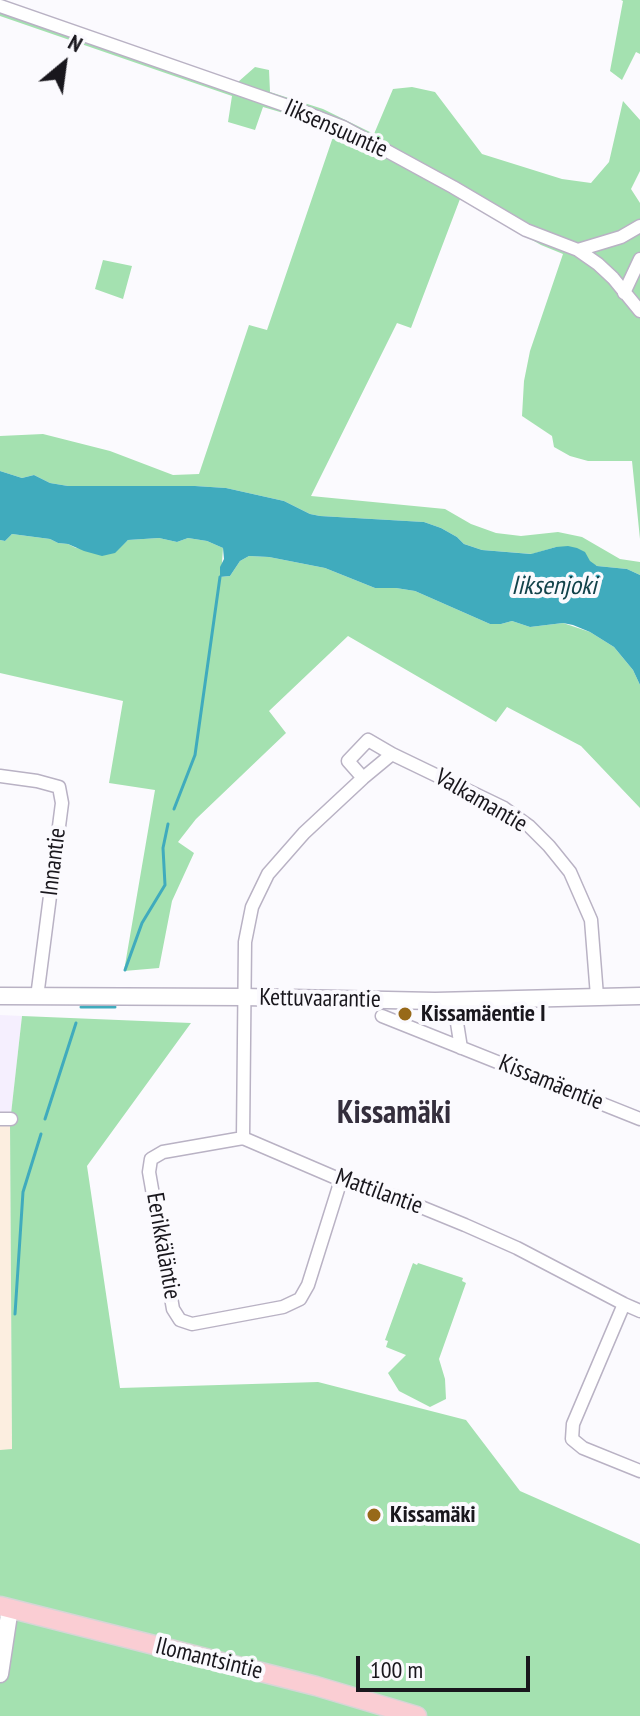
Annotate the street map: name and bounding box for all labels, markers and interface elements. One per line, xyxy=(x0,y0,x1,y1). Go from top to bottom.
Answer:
north arrow xyxy=(24,24,104,104)
text: N xyxy=(64,28,88,58)
street label: Iiksensuuntie xyxy=(280,94,392,164)
water label: Iiksenjoki xyxy=(511,571,597,603)
street label: Valkamantie xyxy=(430,763,532,839)
street label: Innantie xyxy=(36,826,72,898)
street label: Kettuvaarantie xyxy=(259,984,381,1014)
place label: Kissamäentie I xyxy=(421,1000,546,1028)
marker: Kissamäentie I xyxy=(396,1005,414,1023)
street label: Kissamäentie xyxy=(494,1049,608,1117)
district label: Kissamäki xyxy=(337,1095,451,1133)
street label: Mattilantie xyxy=(331,1163,427,1221)
street label: Eerikkäläntie xyxy=(139,1190,187,1302)
place label: Kissamäki xyxy=(390,1501,476,1529)
marker: Kissamäki xyxy=(365,1506,383,1524)
street label: Ilomantsintie xyxy=(152,1632,266,1686)
scale bar xyxy=(360,1640,534,1690)
text: 100 m xyxy=(370,1654,423,1685)

